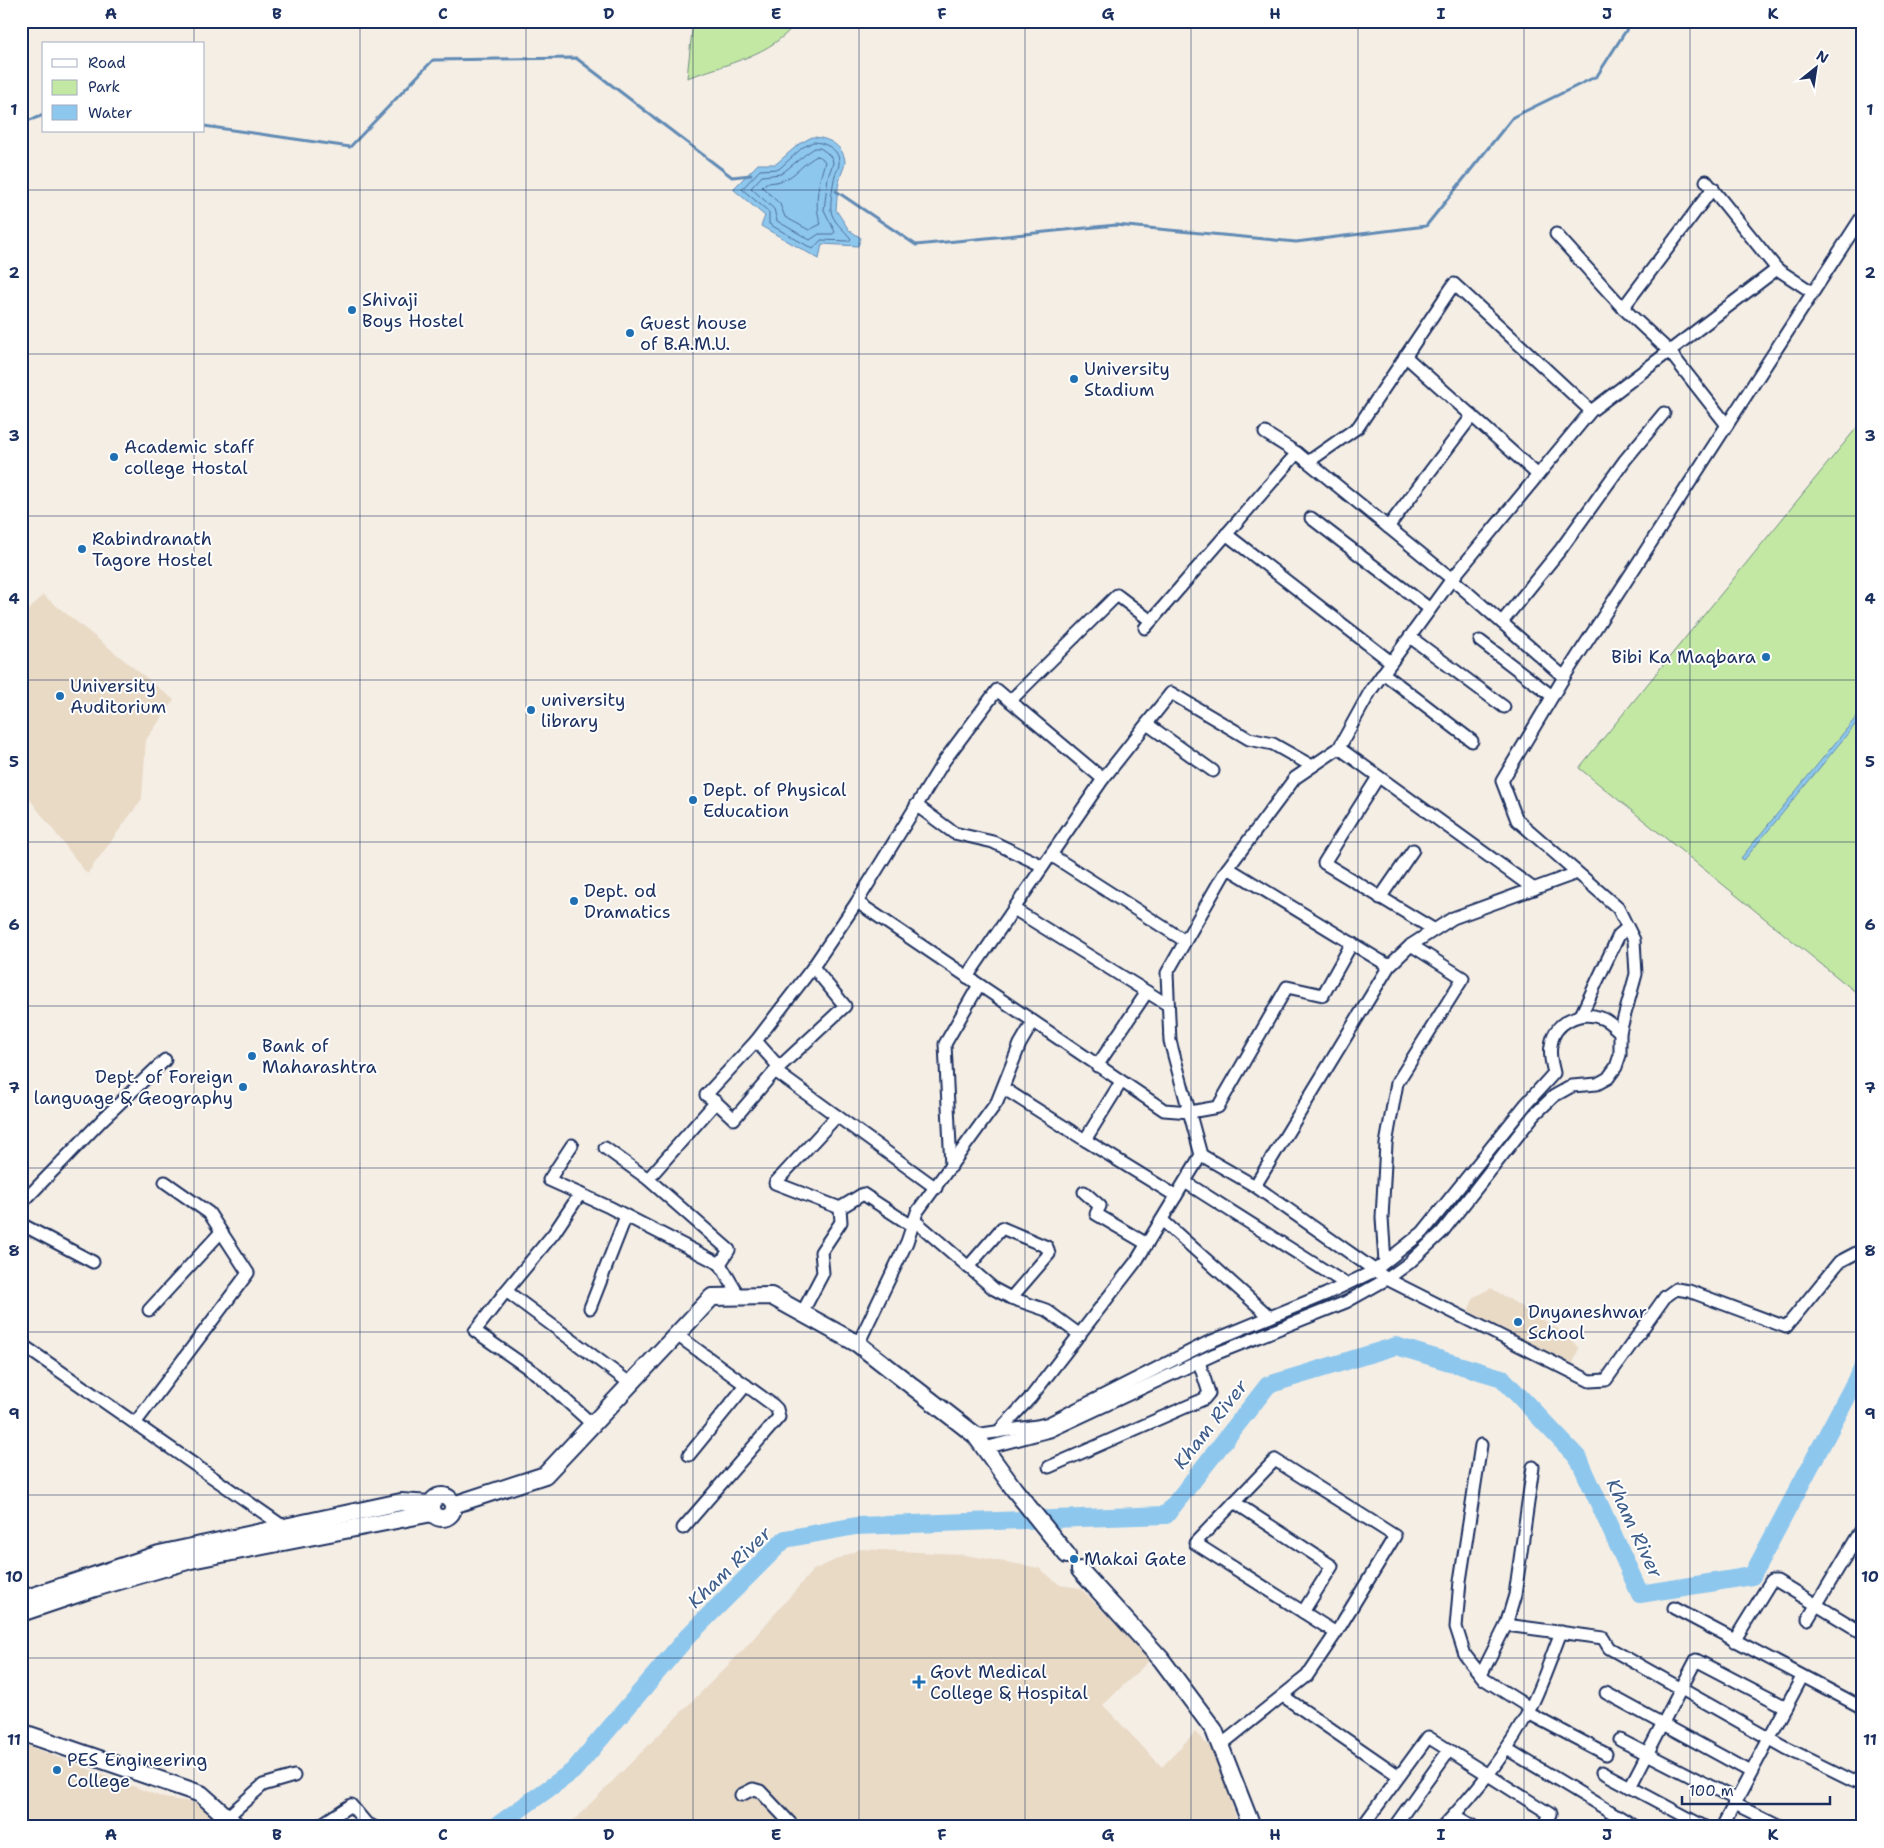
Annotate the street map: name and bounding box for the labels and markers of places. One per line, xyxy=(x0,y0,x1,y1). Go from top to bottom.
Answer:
place label: Shivaji Boys Hostel xyxy=(362,288,464,333)
marker: Shivaji Boys Hostel xyxy=(346,304,358,316)
place label: Guest house of B.A.M.U. xyxy=(640,311,747,356)
marker: Guest house of B.A.M.U. xyxy=(624,327,636,339)
place label: University Stadium xyxy=(1084,357,1170,402)
marker: University Stadium xyxy=(1068,373,1080,385)
place label: Academic staff college Hostal xyxy=(124,435,255,480)
marker: Academic staff college Hostal xyxy=(108,451,120,463)
place label: Rabindranath Tagore Hostel xyxy=(92,527,213,572)
marker: Rabindranath Tagore Hostel xyxy=(76,543,88,555)
place label: Bibi Ka Maqbara xyxy=(1611,645,1756,669)
marker: Bibi Ka Maqbara xyxy=(1760,651,1772,663)
place label: University Auditorium xyxy=(70,674,166,719)
place label: university library xyxy=(541,688,625,733)
marker: University Auditorium xyxy=(54,690,66,702)
marker: university library xyxy=(525,704,537,716)
place label: Dept. of Physical Education xyxy=(703,778,847,823)
marker: Dept. of Physical Education xyxy=(687,794,699,806)
place label: Dept. od Dramatics xyxy=(584,879,671,924)
marker: Dept. od Dramatics xyxy=(568,895,580,907)
place label: Bank of Maharashtra xyxy=(262,1034,377,1079)
marker: Bank of Maharashtra xyxy=(246,1050,258,1062)
place label: Dept. of Foreign language & Geography xyxy=(34,1065,233,1110)
marker: Dept. of Foreign language & Geography xyxy=(237,1081,249,1093)
place label: Dnyaneshwar School xyxy=(1528,1300,1647,1345)
marker: Dnyaneshwar School xyxy=(1512,1316,1524,1328)
place label: Makai Gate xyxy=(1084,1547,1187,1571)
marker: Makai Gate xyxy=(1068,1553,1080,1565)
place label: Govt Medical College & Hospital xyxy=(930,1660,1088,1705)
marker: Govt Medical College & Hospital xyxy=(912,1675,926,1689)
place label: PES Engineering College xyxy=(67,1748,207,1793)
marker: PES Engineering College xyxy=(51,1764,63,1776)

